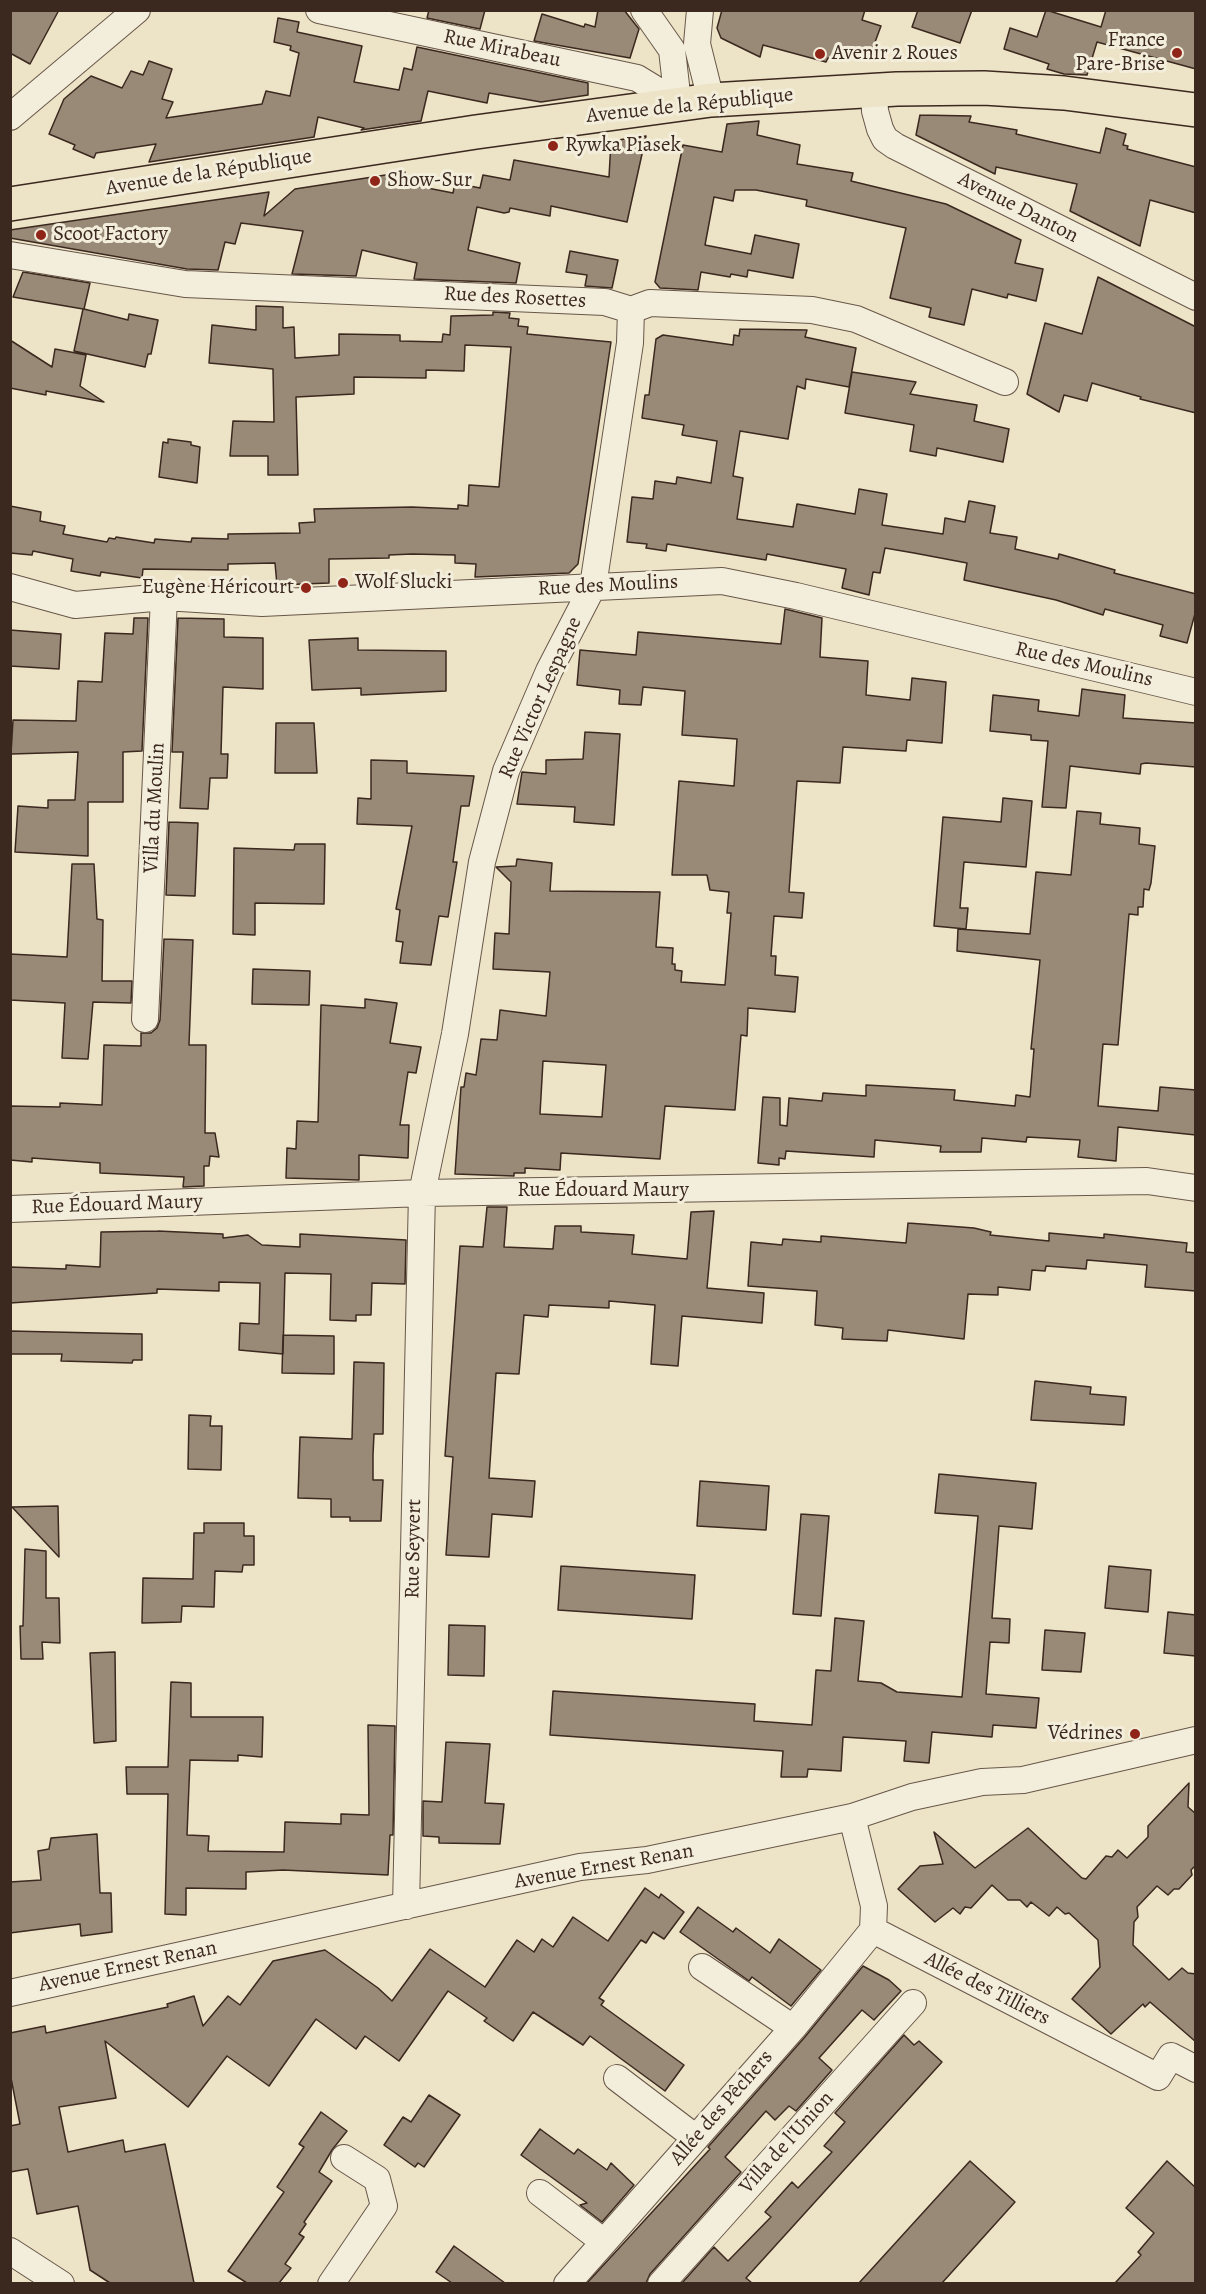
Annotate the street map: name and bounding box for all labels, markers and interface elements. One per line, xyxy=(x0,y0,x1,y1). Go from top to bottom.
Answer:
street label: Rue Mirabeau xyxy=(441,24,563,74)
place label: France Pare-Brise xyxy=(1075,28,1165,78)
place label: Avenir 2 Roues xyxy=(832,41,958,67)
marker: France Pare-Brise xyxy=(1170,46,1184,60)
marker: Avenir 2 Roues xyxy=(813,47,827,61)
street label: Avenue de la République xyxy=(585,83,795,129)
place label: Rywka Piasek xyxy=(565,133,681,159)
marker: Rywka Piasek xyxy=(546,139,560,153)
street label: Avenue de la République xyxy=(104,144,314,202)
street label: Avenue Danton xyxy=(954,167,1082,249)
place label: Show-Sur xyxy=(387,168,472,194)
marker: Show-Sur xyxy=(368,174,382,188)
place label: Scoot Factory xyxy=(53,222,168,248)
marker: Scoot Factory xyxy=(34,228,48,242)
street label: Rue des Rosettes xyxy=(443,282,587,314)
place label: Wolf Slucki xyxy=(355,570,452,596)
street label: Rue des Moulins xyxy=(537,570,679,602)
place label: Eugène Héricourt xyxy=(141,575,294,601)
marker: Wolf Slucki xyxy=(336,576,350,590)
marker: Eugène Héricourt xyxy=(299,581,313,595)
street label: Rue Victor Lespagne xyxy=(494,613,588,783)
street label: Rue des Moulins xyxy=(1013,637,1155,693)
street label: Villa du Moulin xyxy=(139,742,171,874)
street label: Rue Édouard Maury xyxy=(517,1178,689,1204)
street label: Rue Édouard Maury xyxy=(31,1189,203,1221)
street label: Rue Seyvert xyxy=(401,1499,427,1599)
place label: Védrines xyxy=(1048,1721,1123,1747)
marker: Védrines xyxy=(1128,1727,1142,1741)
street label: Avenue Ernest Renan xyxy=(513,1839,695,1895)
street label: Avenue Ernest Renan xyxy=(37,1936,219,1998)
street label: Allée des Tilliers xyxy=(920,1947,1054,2031)
street label: Allée des Pêchers xyxy=(665,2045,779,2171)
street label: Villa de l'Union xyxy=(734,2087,840,2199)

